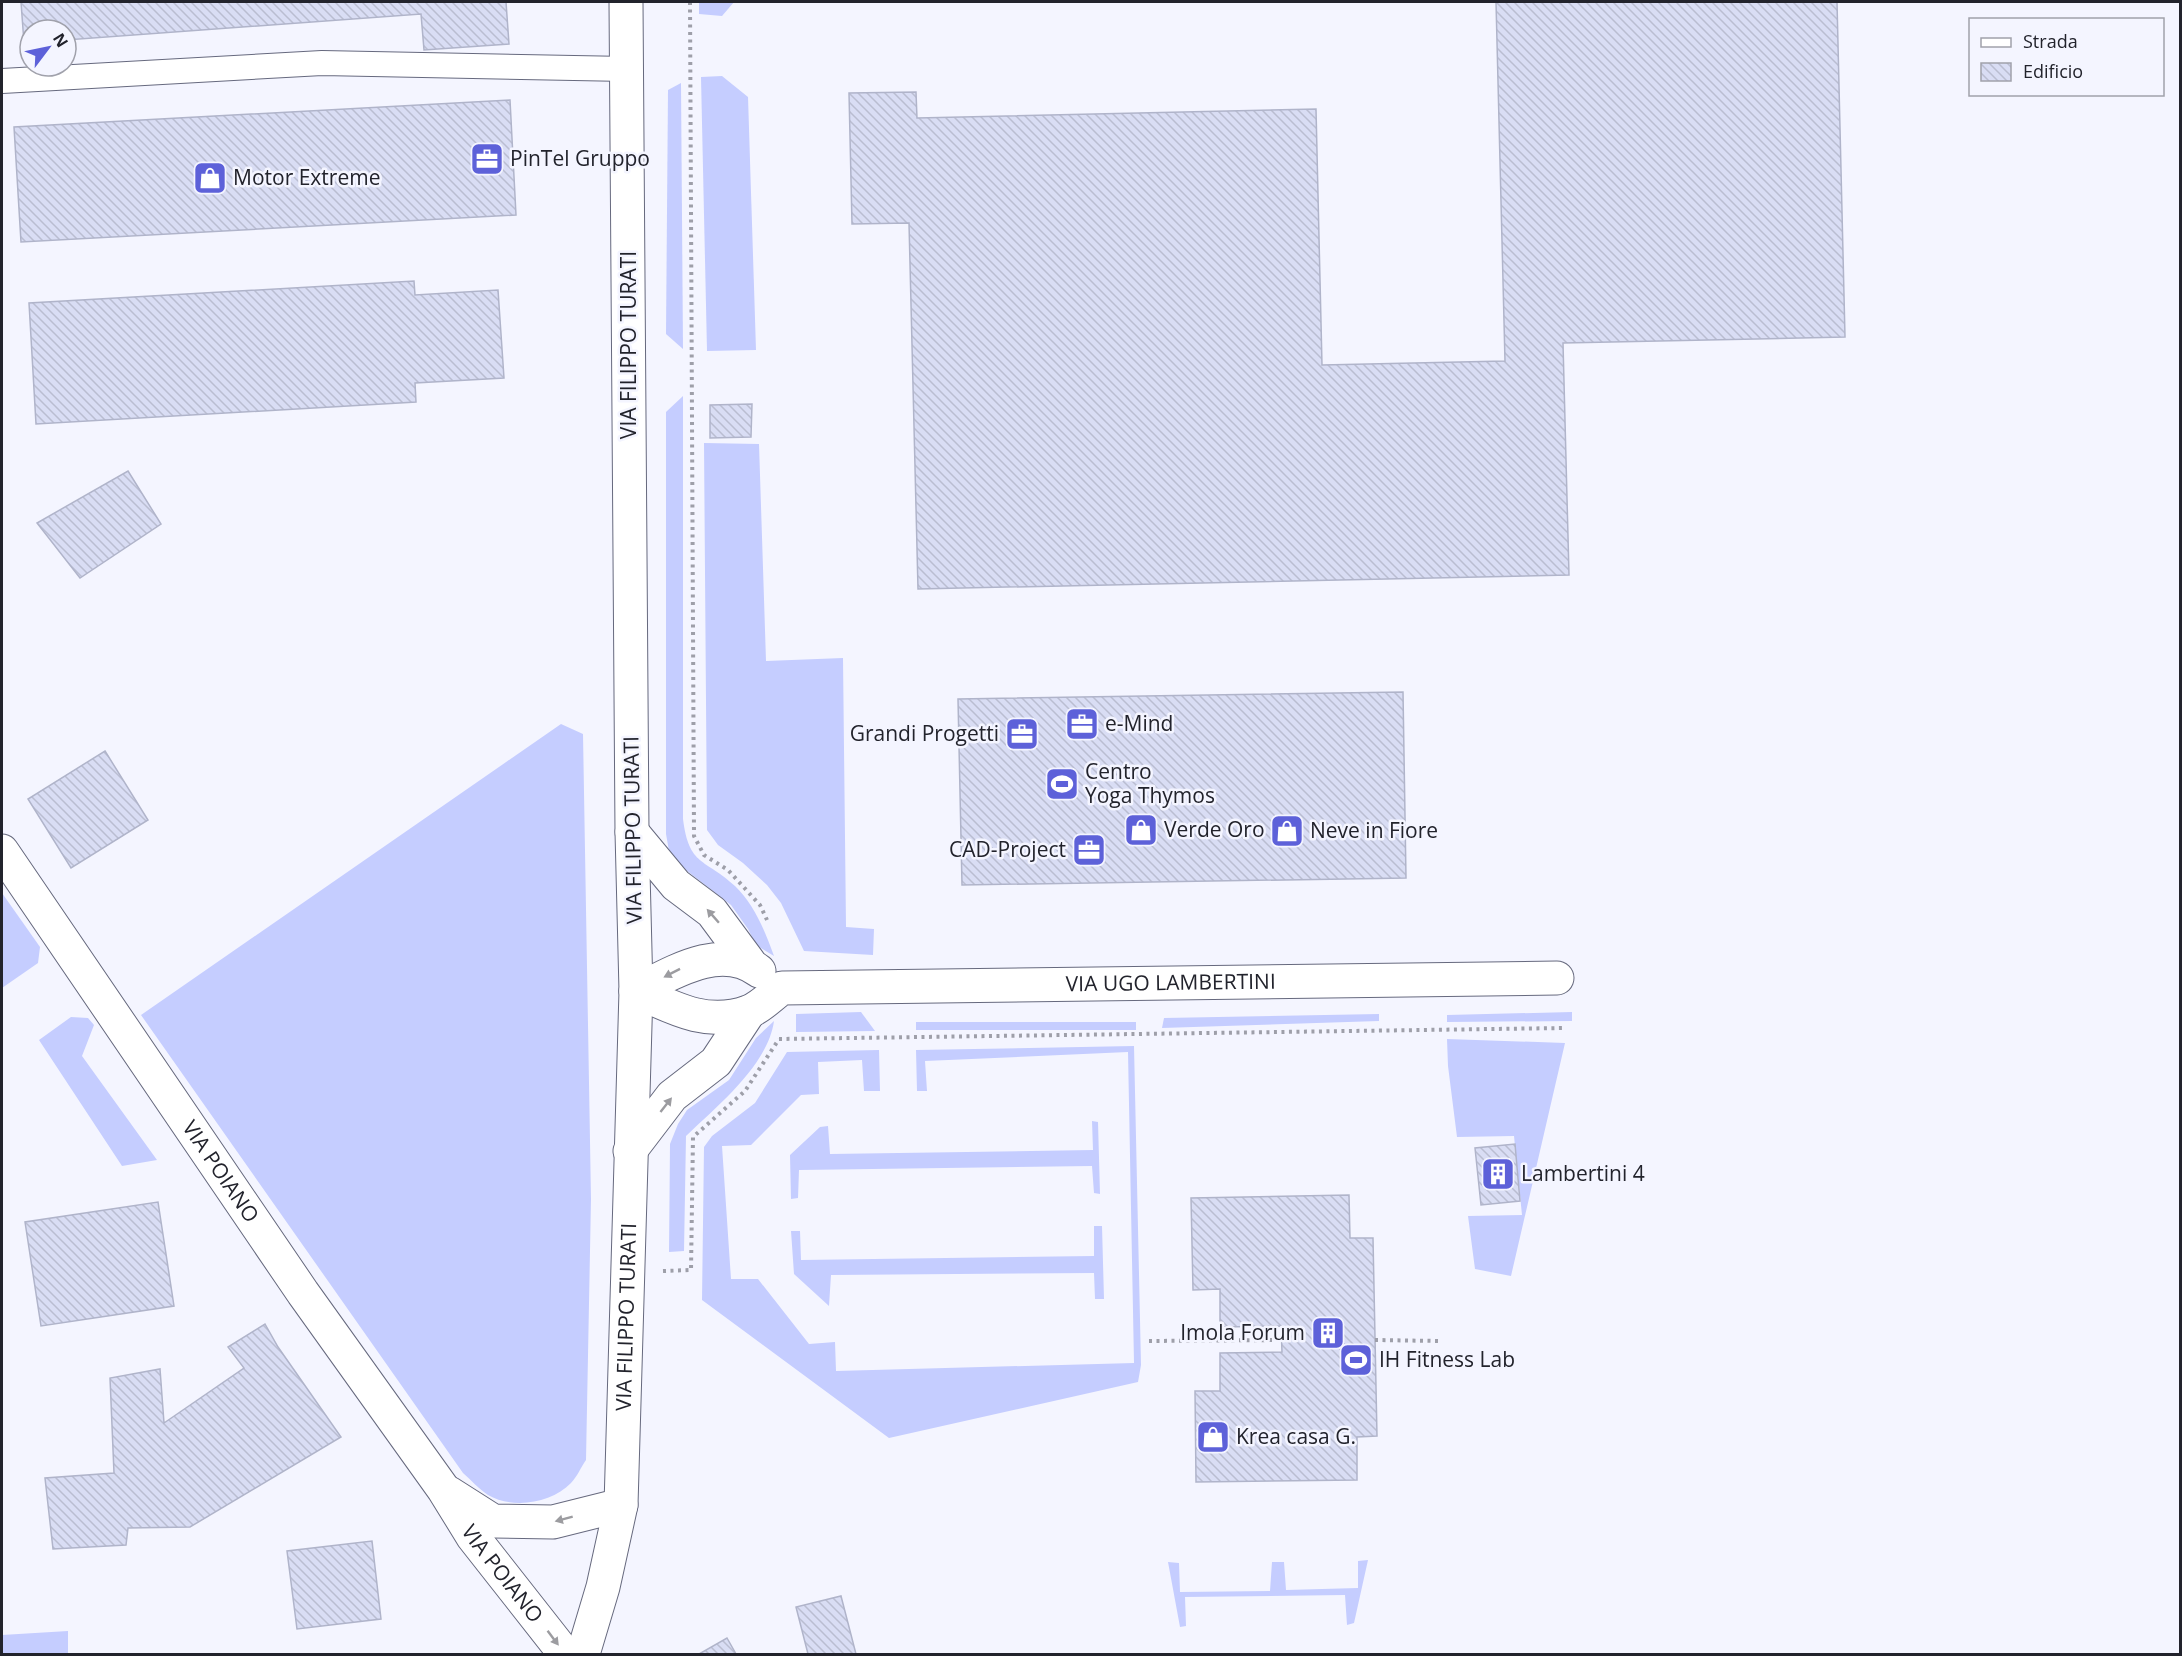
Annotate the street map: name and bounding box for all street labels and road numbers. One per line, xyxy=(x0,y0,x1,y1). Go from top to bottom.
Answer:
street label: VIA FILIPPO TURATI xyxy=(614,251,642,439)
street label: VIA FILIPPO TURATI xyxy=(616,736,648,924)
street label: VIA UGO LAMBERTINI xyxy=(1065,967,1276,997)
street label: VIA POIANO xyxy=(177,1115,266,1228)
street label: VIA FILIPPO TURATI xyxy=(609,1222,642,1411)
street label: VIA POIANO xyxy=(456,1519,550,1628)

